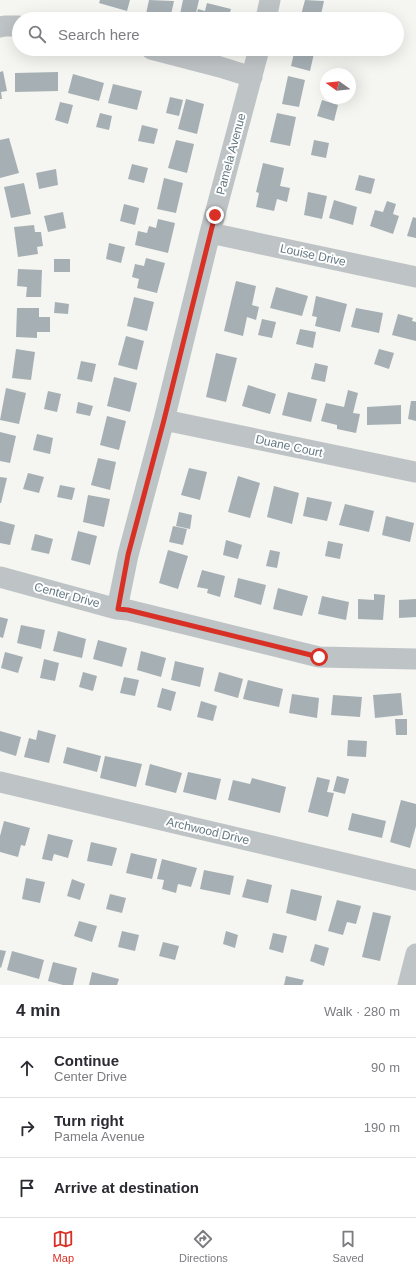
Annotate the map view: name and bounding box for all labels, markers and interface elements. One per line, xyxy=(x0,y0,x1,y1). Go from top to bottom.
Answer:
search box xyxy=(12,12,404,56)
icon: search xyxy=(26,23,48,45)
text: Search here xyxy=(58,26,140,43)
north arrow xyxy=(320,68,356,104)
street label: Pamela Avenue xyxy=(213,111,249,196)
route end xyxy=(206,206,224,224)
street label: Louise Drive xyxy=(279,241,347,269)
street label: Duane Court xyxy=(254,432,324,460)
street label: Center Drive xyxy=(33,580,102,611)
route start xyxy=(310,648,328,666)
street label: Archwood Drive xyxy=(165,815,251,847)
text: 4 min xyxy=(16,1001,60,1020)
text: Walk · 280 m xyxy=(324,1004,400,1019)
text: Continue xyxy=(54,1052,119,1069)
icon: ahead xyxy=(16,1057,38,1079)
text: 90 m xyxy=(371,1060,400,1075)
text: Center Drive xyxy=(54,1069,127,1084)
text: Turn right xyxy=(54,1112,124,1129)
icon: right xyxy=(16,1117,38,1139)
text: 190 m xyxy=(364,1120,400,1135)
text: Pamela Avenue xyxy=(54,1129,145,1144)
icon: arrive xyxy=(16,1177,38,1199)
text: Arrive at destination xyxy=(54,1179,199,1196)
tab: Map xyxy=(52,1228,74,1264)
tab: Directions xyxy=(179,1228,228,1264)
tab: Saved xyxy=(332,1228,364,1264)

